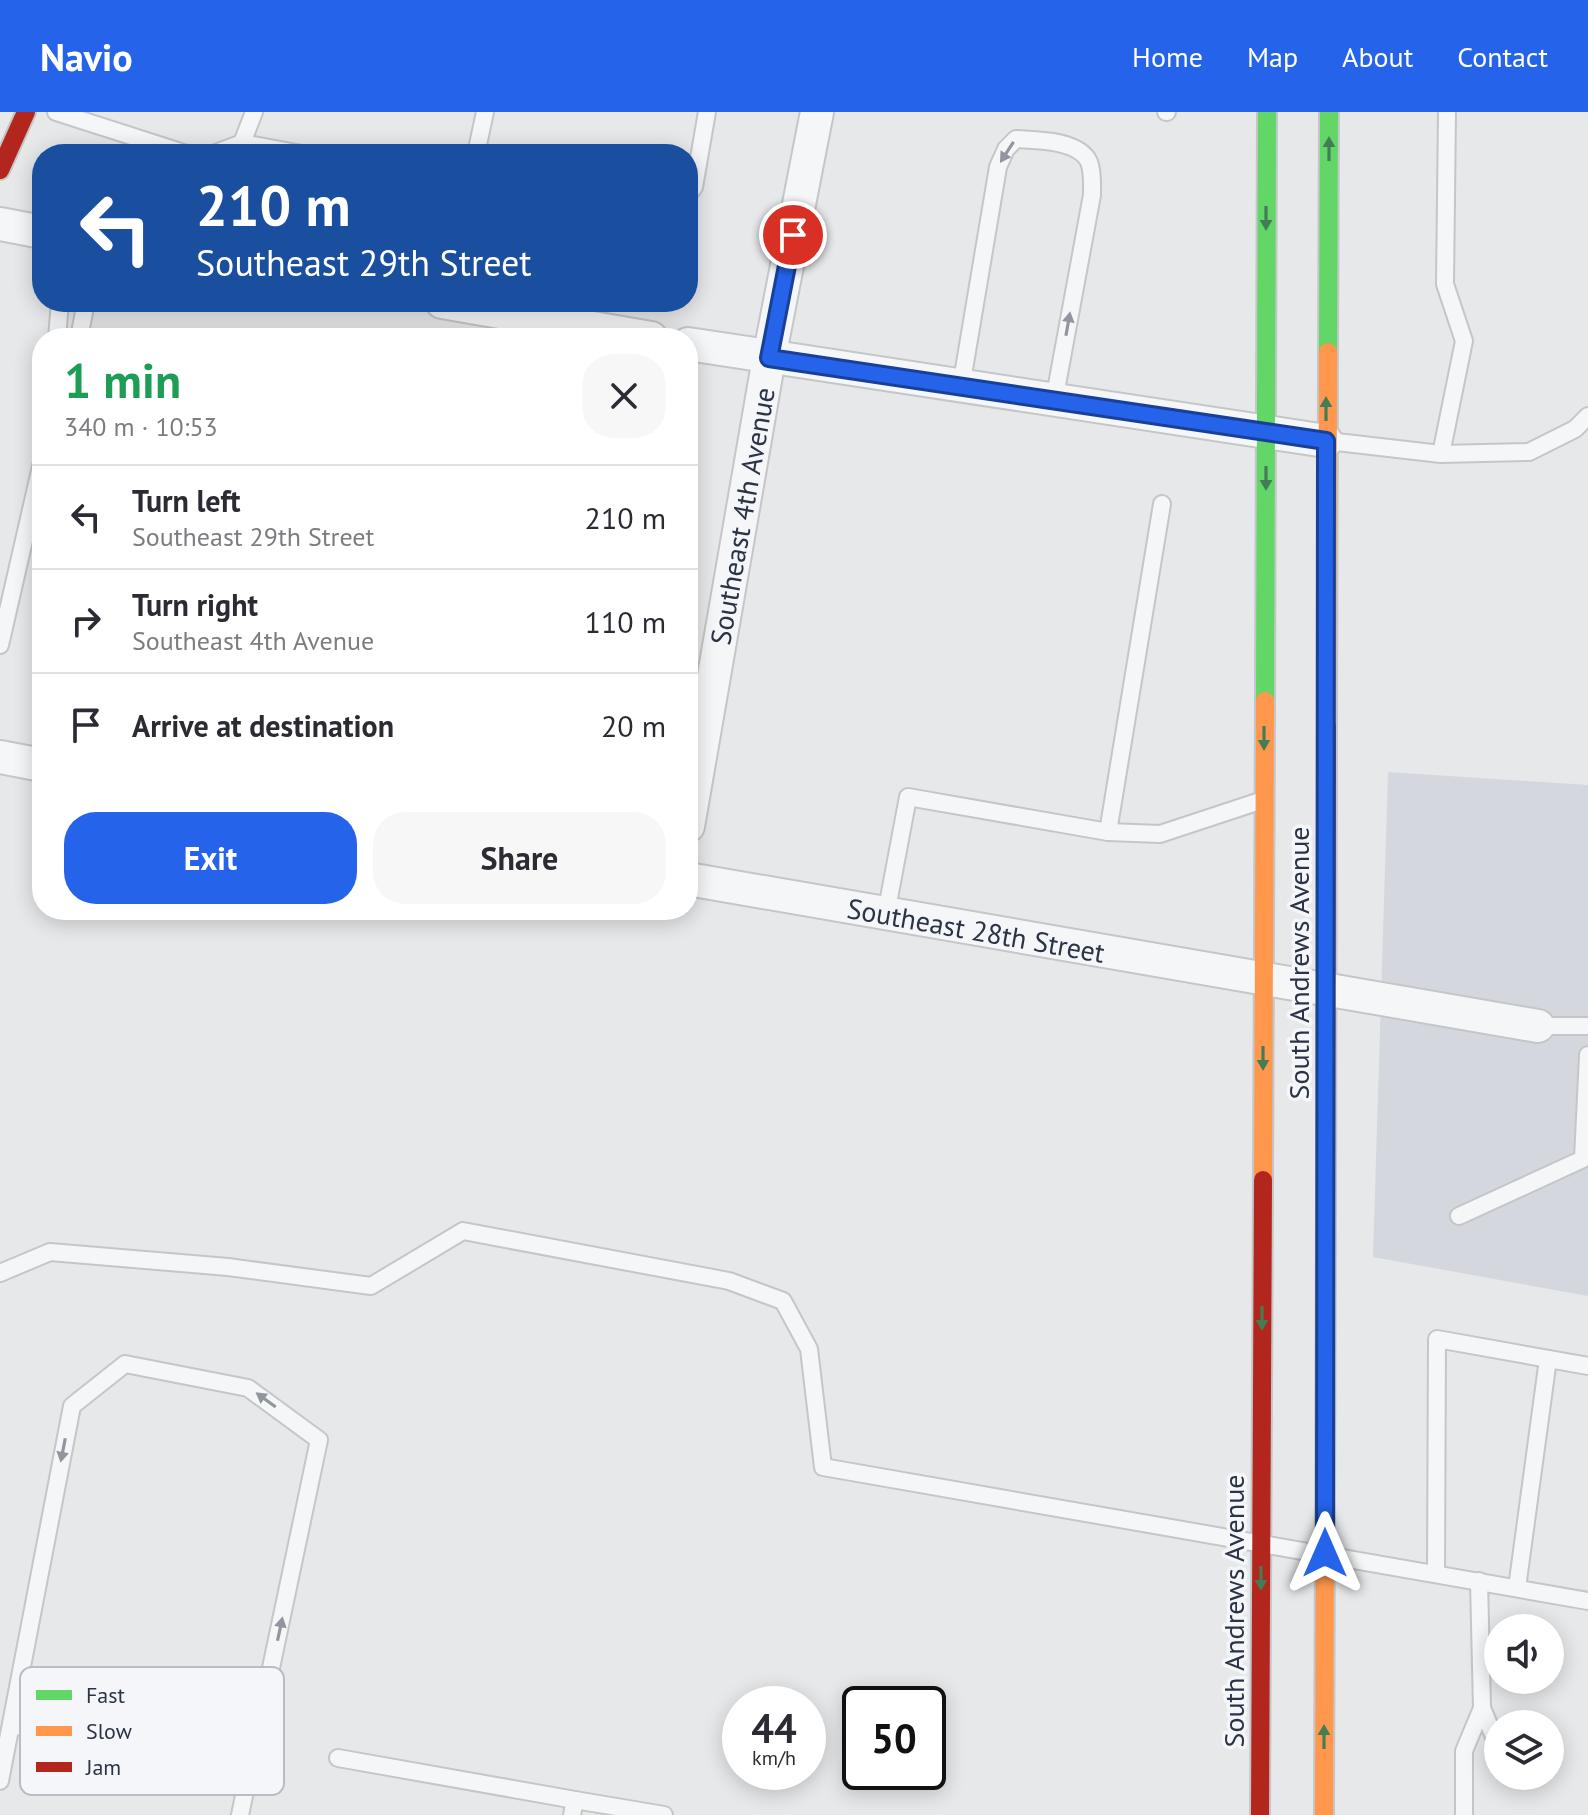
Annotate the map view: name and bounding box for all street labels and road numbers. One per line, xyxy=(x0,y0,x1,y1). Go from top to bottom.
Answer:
street label: Southeast 4th Avenue xyxy=(701,384,783,648)
street label: South Andrews Avenue xyxy=(1280,827,1317,1099)
street label: Southeast 28th Street xyxy=(844,889,1108,971)
street label: South Andrews Avenue xyxy=(1215,1475,1252,1747)

